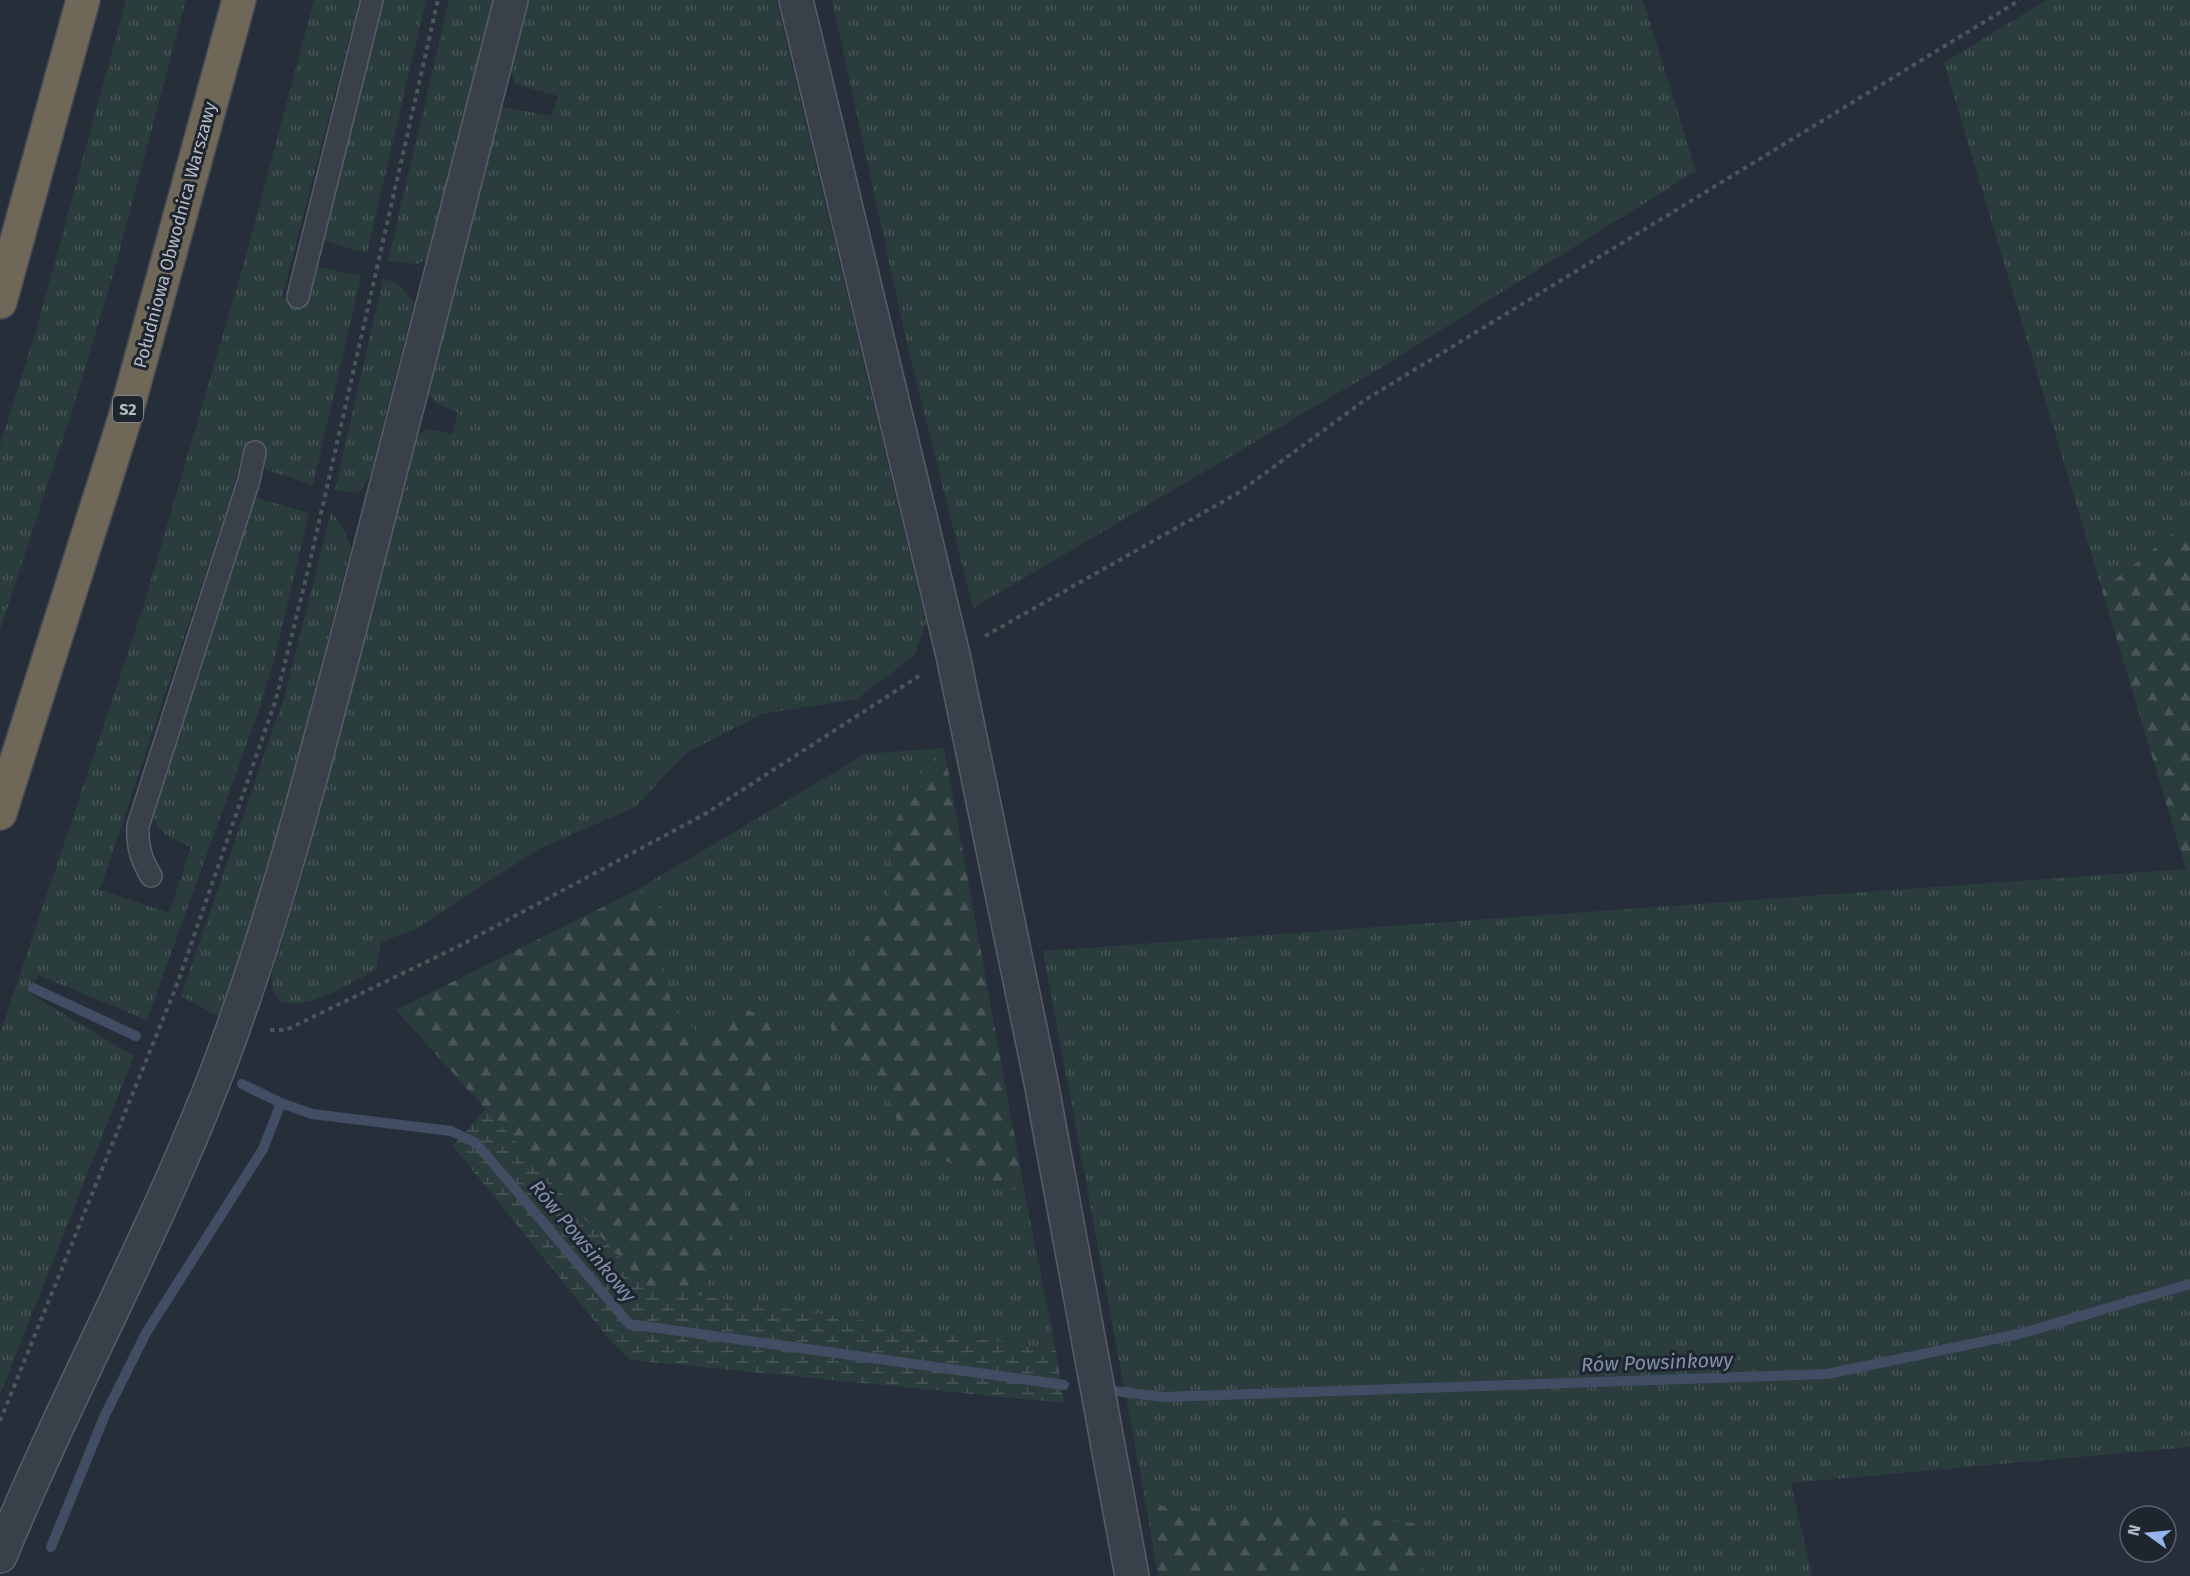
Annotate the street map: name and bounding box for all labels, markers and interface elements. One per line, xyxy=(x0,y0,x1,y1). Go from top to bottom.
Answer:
street label: Południowa Obwodnica Warszawy xyxy=(129,99,221,371)
road number: S2 xyxy=(113,396,143,422)
water label: Rów Powsinkowy xyxy=(525,1175,642,1308)
water label: Rów Powsinkowy xyxy=(1581,1347,1735,1377)
north arrow xyxy=(2118,1504,2178,1564)
text: N xyxy=(2123,1523,2145,1538)

